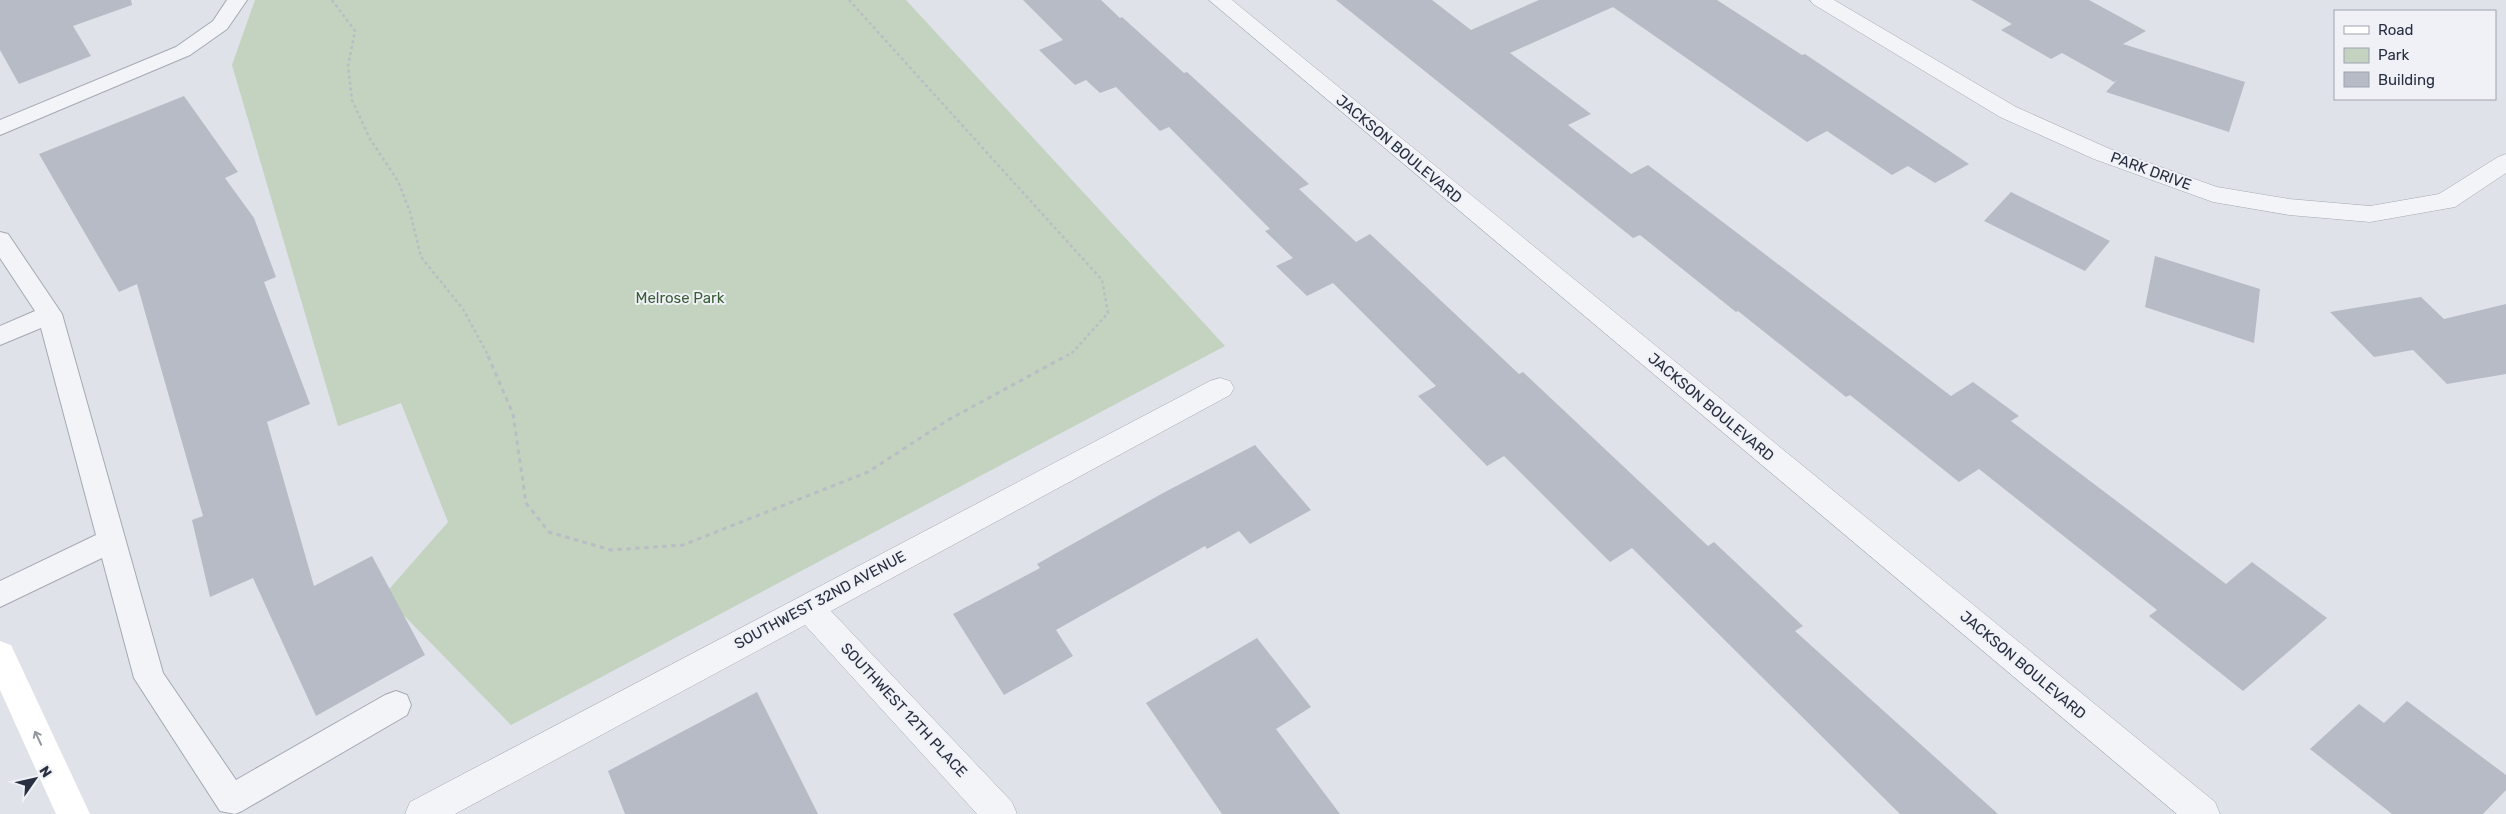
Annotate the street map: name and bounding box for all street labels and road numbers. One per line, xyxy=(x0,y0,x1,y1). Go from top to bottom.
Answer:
street label: JACKSON BOULEVARD xyxy=(1332,91,1466,207)
street label: PARK DRIVE xyxy=(2108,148,2194,194)
street label: JACKSON BOULEVARD xyxy=(1644,349,1778,465)
street label: SOUTHWEST 32ND AVENUE xyxy=(731,547,909,653)
street label: JACKSON BOULEVARD xyxy=(1956,607,2090,723)
street label: SOUTHWEST 12TH PLACE xyxy=(837,639,971,781)

